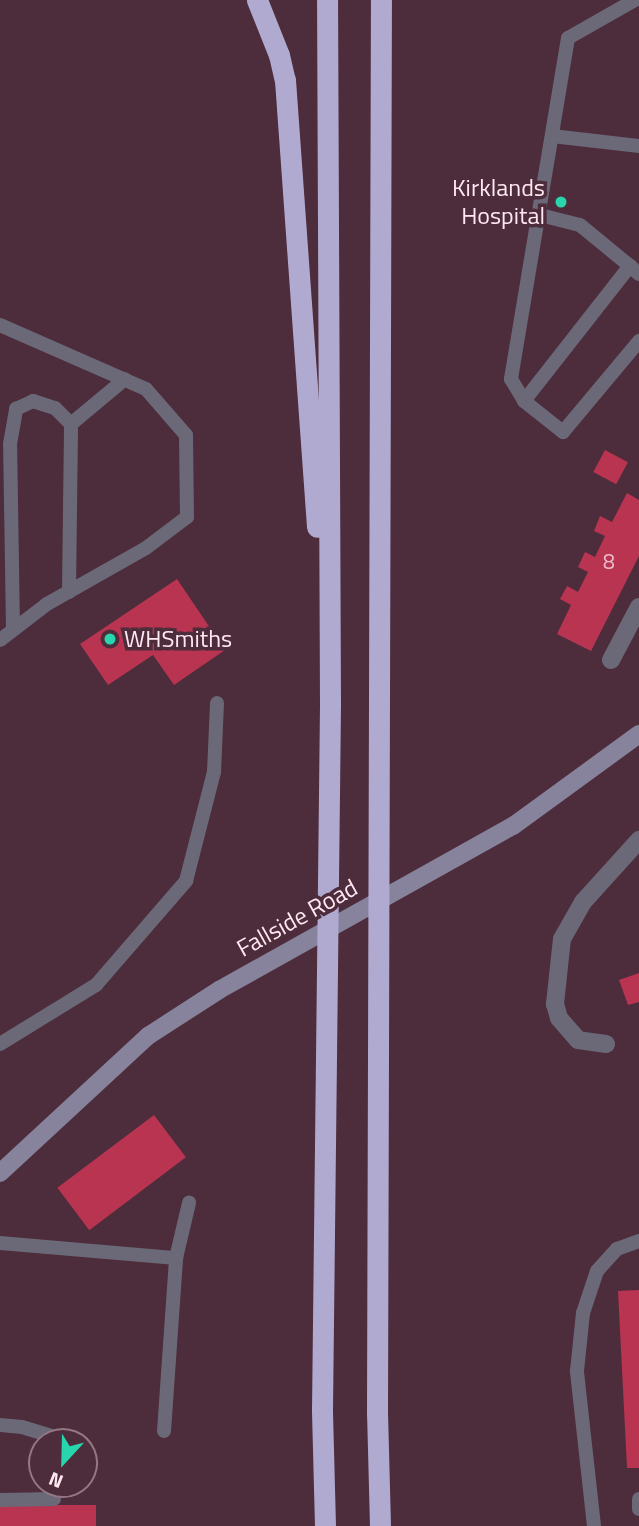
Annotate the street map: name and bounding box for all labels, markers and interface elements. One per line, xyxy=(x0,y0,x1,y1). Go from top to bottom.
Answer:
place label: Kirklands Hospital xyxy=(452,174,545,230)
marker: Kirklands Hospital xyxy=(551,192,571,212)
house number: 8 xyxy=(603,548,615,574)
place label: WHSmiths xyxy=(124,625,232,653)
marker: WHSmiths xyxy=(102,631,118,647)
street label: Fallside Road xyxy=(232,873,362,963)
north arrow xyxy=(28,1428,98,1498)
text: N xyxy=(44,1465,67,1497)

